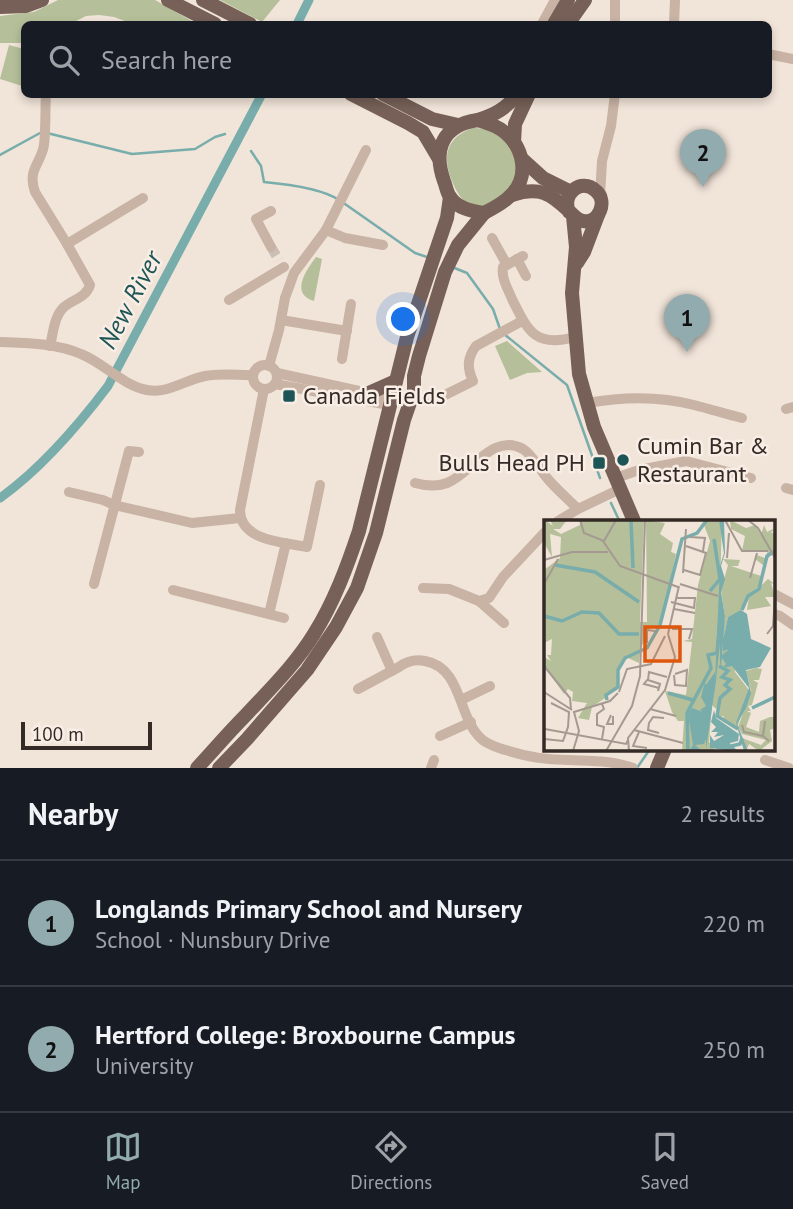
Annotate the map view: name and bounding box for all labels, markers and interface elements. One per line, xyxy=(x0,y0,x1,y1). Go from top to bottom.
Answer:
search box xyxy=(21,21,772,98)
icon: search xyxy=(45,41,83,79)
text: Search here xyxy=(101,43,232,76)
pin: 2 xyxy=(680,129,726,187)
water label: New River xyxy=(90,244,170,354)
pin: 1 xyxy=(664,294,710,352)
your location xyxy=(386,302,420,336)
place label: Canada Fields xyxy=(303,380,446,411)
marker: Canada Fields xyxy=(281,388,297,404)
place label: Cumin Bar & Restaurant xyxy=(637,430,769,489)
place label: Bulls Head PH xyxy=(438,447,585,478)
marker: Cumin Bar & Restaurant xyxy=(615,452,631,468)
marker: Bulls Head PH xyxy=(591,455,607,471)
inset map xyxy=(544,520,776,750)
scale bar xyxy=(21,719,152,751)
text: 100 m xyxy=(32,722,84,746)
text: Nearby xyxy=(28,794,118,833)
text: 2 results xyxy=(681,799,765,828)
text: Longlands Primary School and Nursery xyxy=(95,892,522,925)
text: 1 xyxy=(44,909,58,938)
text: 220 m xyxy=(703,909,765,938)
text: School · Nunsbury Drive xyxy=(95,925,330,954)
text: Hertford College: Broxbourne Campus xyxy=(95,1018,516,1051)
text: 2 xyxy=(44,1035,58,1064)
text: 250 m xyxy=(703,1035,765,1064)
text: University xyxy=(95,1051,193,1080)
tab: Map xyxy=(104,1128,142,1194)
tab: Directions xyxy=(350,1128,432,1194)
tab: Saved xyxy=(641,1128,689,1194)

